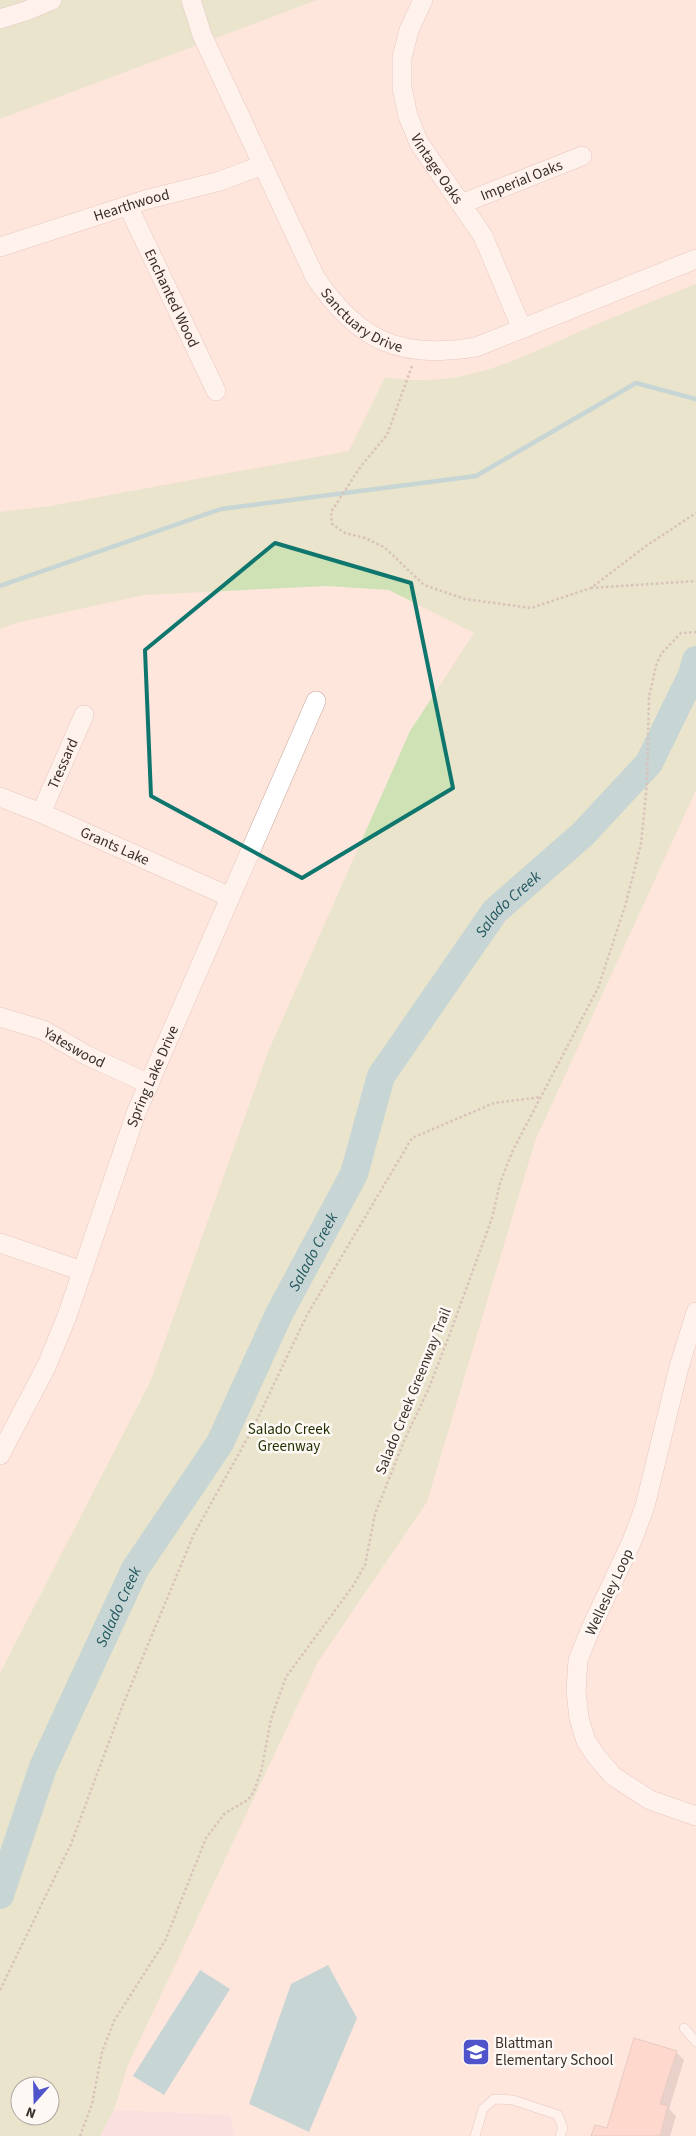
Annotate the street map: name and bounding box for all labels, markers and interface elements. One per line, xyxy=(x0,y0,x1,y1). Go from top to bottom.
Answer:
street label: Vintage Oaks xyxy=(405,131,468,208)
street label: Imperial Oaks xyxy=(477,155,566,206)
street label: Hearthwood xyxy=(91,184,172,227)
street label: Enchanted Wood xyxy=(139,246,204,351)
street label: Sanctuary Drive xyxy=(315,284,405,358)
street label: Tressard xyxy=(43,735,84,792)
street label: Grants Lake xyxy=(77,822,153,871)
water label: Salado Creek xyxy=(470,866,546,942)
street label: Yateswood xyxy=(39,1022,108,1073)
street label: Spring Lake Drive xyxy=(122,1022,184,1130)
water label: Salado Creek xyxy=(283,1208,344,1295)
street label: Salado Creek Greenway Trail xyxy=(370,1304,457,1478)
park label: Salado Creek Greenway xyxy=(248,1419,331,1457)
street label: Wellesley Loop xyxy=(580,1545,639,1639)
water label: Salado Creek xyxy=(90,1563,147,1651)
place label: Blattman Elementary School xyxy=(495,2033,613,2071)
school or university icon: Blattman Elementary School xyxy=(461,2037,491,2067)
north arrow xyxy=(10,2076,60,2126)
text: N xyxy=(23,2101,39,2123)

